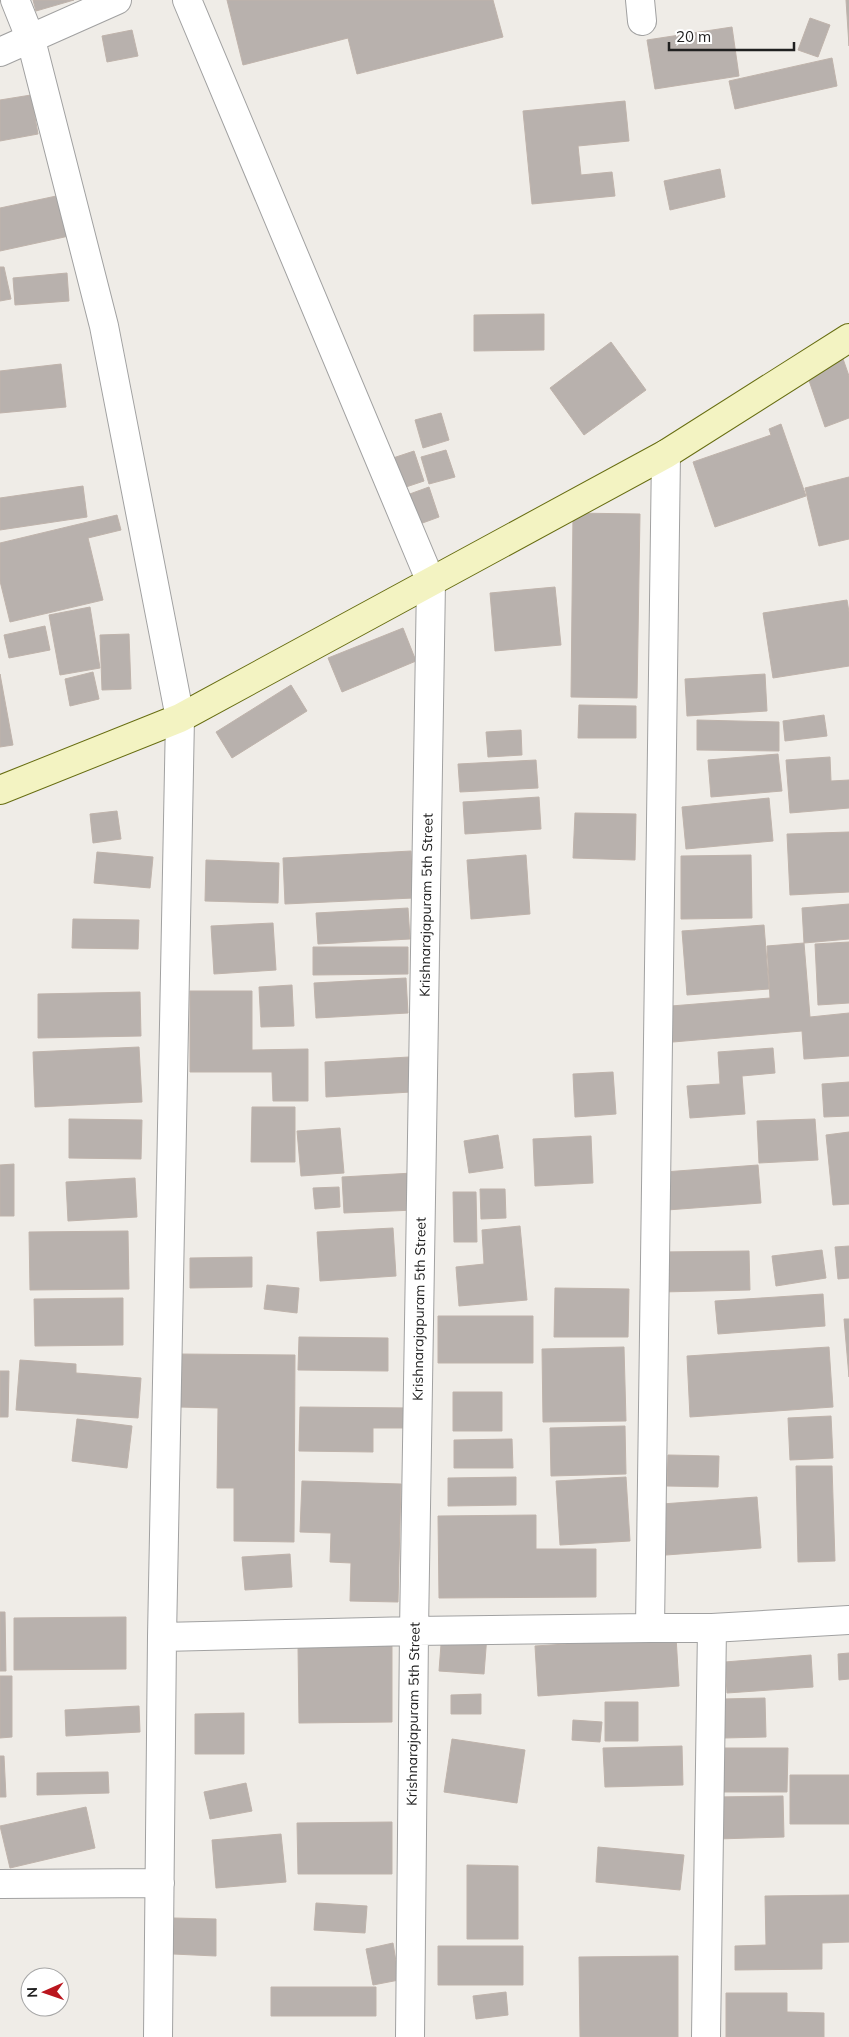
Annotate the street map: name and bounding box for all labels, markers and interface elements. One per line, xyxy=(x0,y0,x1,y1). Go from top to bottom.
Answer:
scale bar xyxy=(669,20,794,52)
text: 20 m xyxy=(676,27,711,46)
street label: Krishnarajapuram 5th Street xyxy=(415,813,437,997)
street label: Krishnarajapuram 5th Street xyxy=(408,1217,430,1401)
street label: Krishnarajapuram 5th Street xyxy=(402,1622,424,1806)
north arrow xyxy=(20,1967,70,2017)
text: N xyxy=(23,1987,41,1998)

